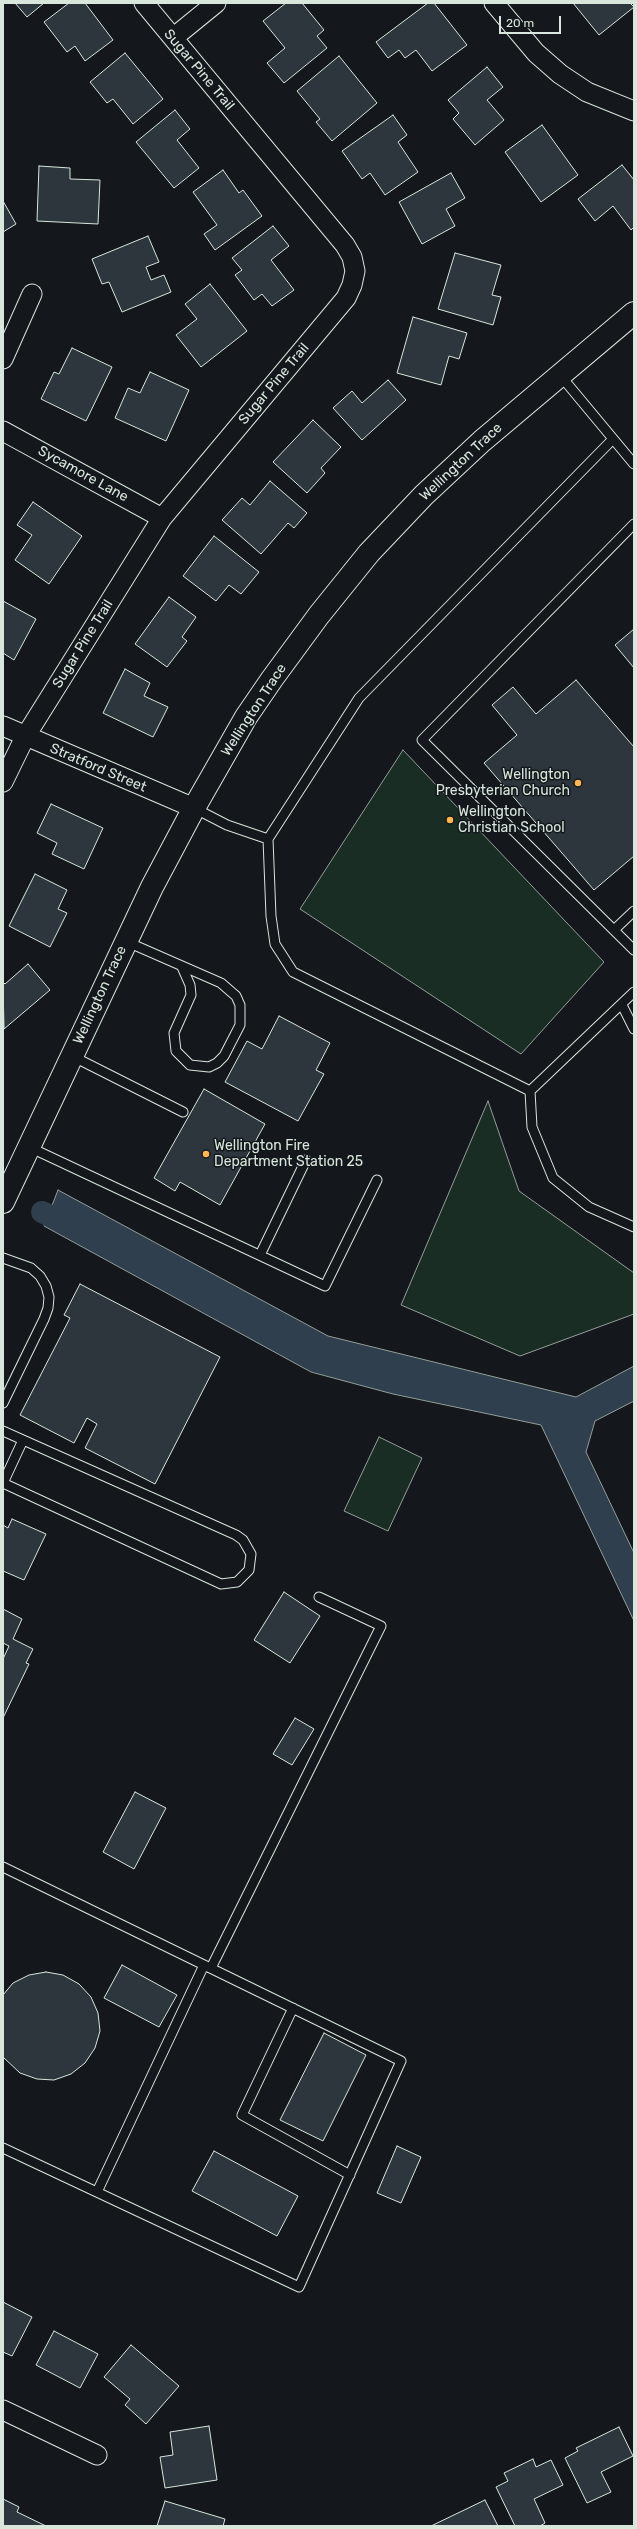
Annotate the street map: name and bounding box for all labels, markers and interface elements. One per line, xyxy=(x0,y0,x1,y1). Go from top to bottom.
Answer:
scale bar xyxy=(501,8,563,34)
text: 20 m xyxy=(506,16,534,30)
street label: Sugar Pine Trail xyxy=(160,26,238,114)
street label: Sugar Pine Trail xyxy=(235,340,313,428)
street label: Wellington Trace xyxy=(416,419,506,505)
street label: Sycamore Lane xyxy=(35,442,131,506)
street label: Sugar Pine Trail xyxy=(49,597,117,691)
street label: Wellington Trace xyxy=(218,661,290,759)
street label: Stratford Street xyxy=(47,740,149,796)
place label: Wellington Presbyterian Church xyxy=(436,767,570,800)
marker: Wellington Presbyterian Church xyxy=(573,778,583,788)
place label: Wellington Christian School xyxy=(458,804,565,836)
marker: Wellington Christian School xyxy=(445,815,455,825)
street label: Wellington Trace xyxy=(70,943,130,1047)
place label: Wellington Fire Department Station 25 xyxy=(214,1138,363,1170)
marker: Wellington Fire Department Station 25 xyxy=(201,1149,211,1159)

